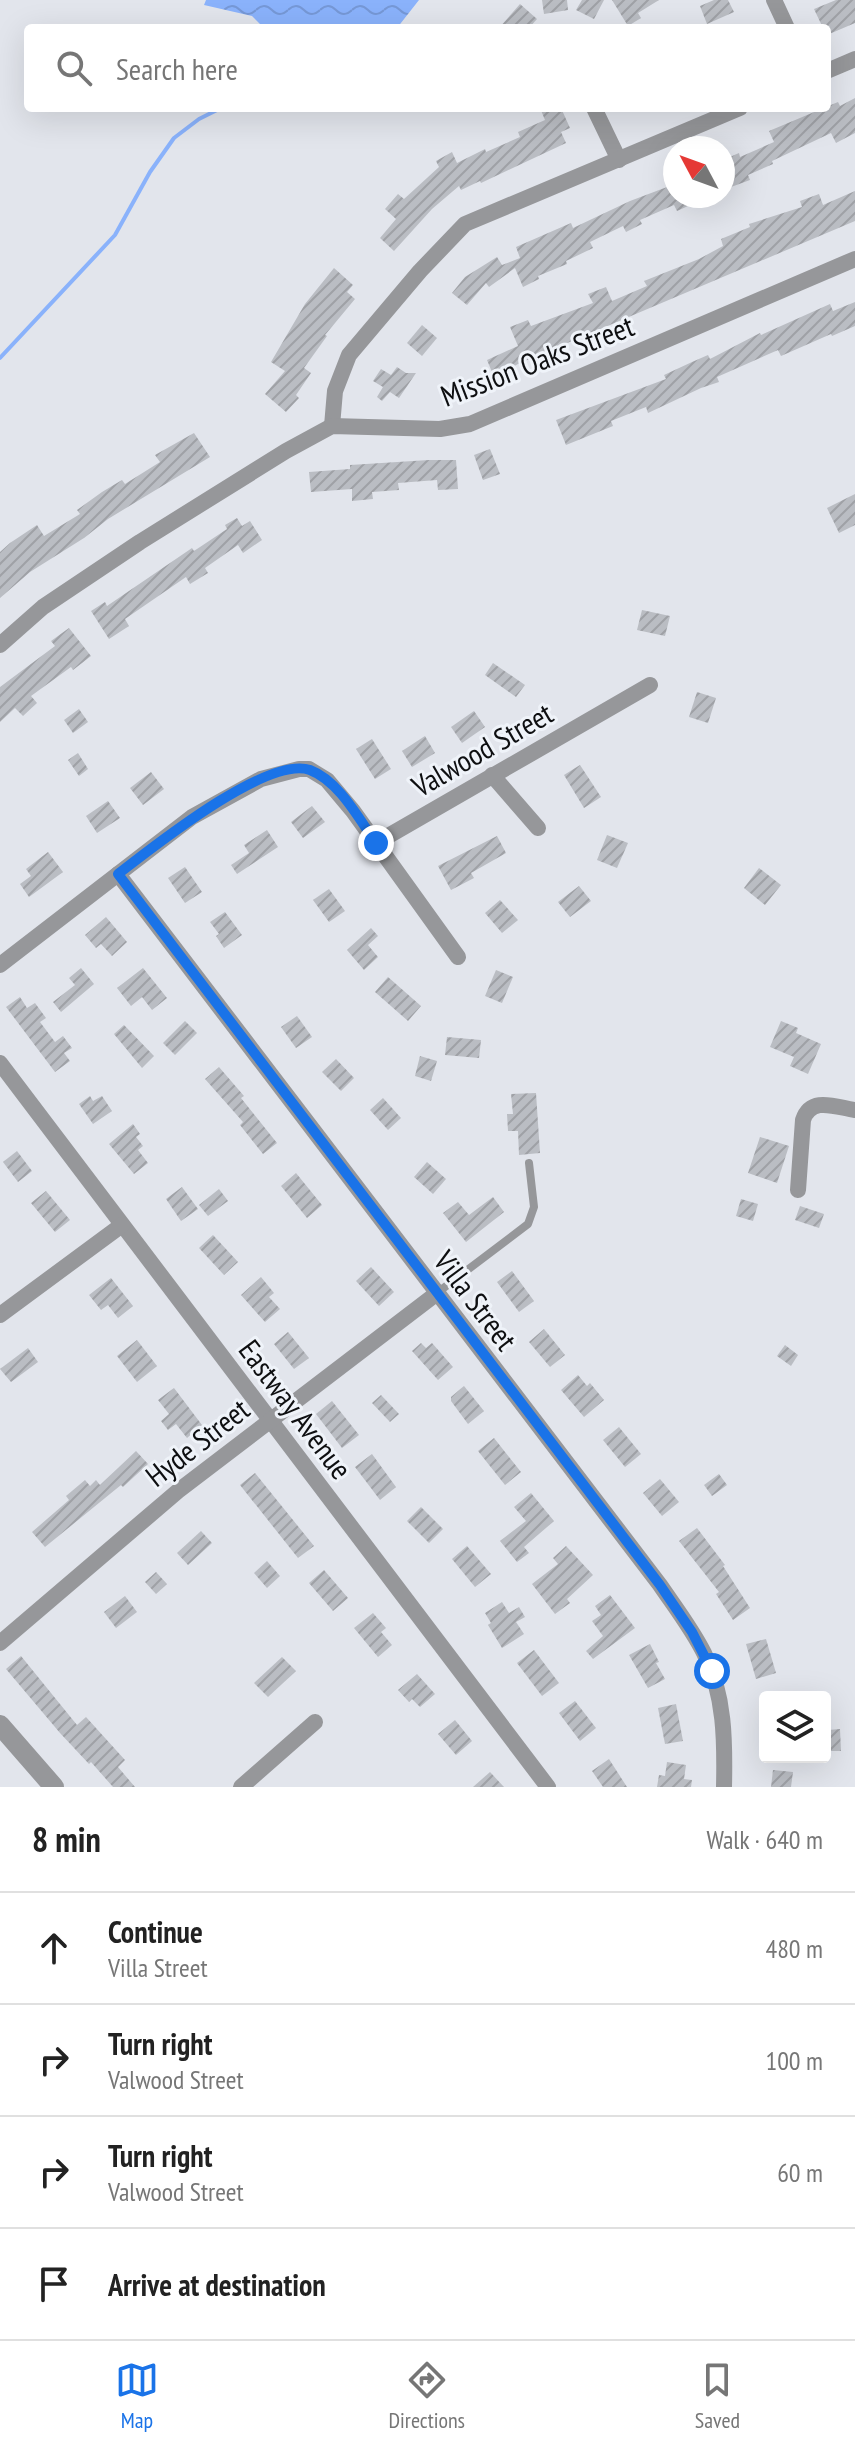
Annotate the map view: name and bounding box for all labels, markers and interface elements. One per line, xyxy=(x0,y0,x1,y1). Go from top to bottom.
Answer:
search box xyxy=(24,24,831,112)
icon: search xyxy=(52,46,96,90)
text: Search here xyxy=(116,49,238,88)
north arrow xyxy=(663,136,735,208)
street label: Mission Oaks Street xyxy=(435,305,640,415)
street label: Valwood Street xyxy=(404,693,560,806)
route end xyxy=(358,825,394,861)
street label: Villa Street xyxy=(425,1242,527,1358)
street label: Eastway Avenue xyxy=(231,1331,361,1487)
street label: Hyde Street xyxy=(137,1389,257,1495)
route start xyxy=(694,1653,730,1689)
map controls xyxy=(759,1691,831,1763)
button: layers xyxy=(759,1691,831,1763)
text: 8 min xyxy=(32,1817,101,1861)
text: Walk · 640 m xyxy=(706,1823,823,1856)
text: Continue xyxy=(108,1912,203,1951)
icon: ahead xyxy=(32,1926,76,1970)
text: 480 m xyxy=(765,1932,823,1965)
text: Villa Street xyxy=(108,1951,208,1984)
text: Turn right xyxy=(108,2024,212,2063)
icon: right xyxy=(32,2038,76,2082)
text: 100 m xyxy=(765,2044,823,2077)
text: Valwood Street xyxy=(108,2063,244,2096)
text: Turn right xyxy=(108,2136,212,2175)
icon: right xyxy=(32,2150,76,2194)
text: 60 m xyxy=(777,2156,823,2189)
text: Valwood Street xyxy=(108,2175,244,2208)
icon: arrive xyxy=(32,2262,76,2306)
text: Arrive at destination xyxy=(108,2265,326,2304)
tab: Map xyxy=(115,2358,159,2434)
tab: Directions xyxy=(389,2358,465,2434)
tab: Saved xyxy=(695,2358,740,2434)

